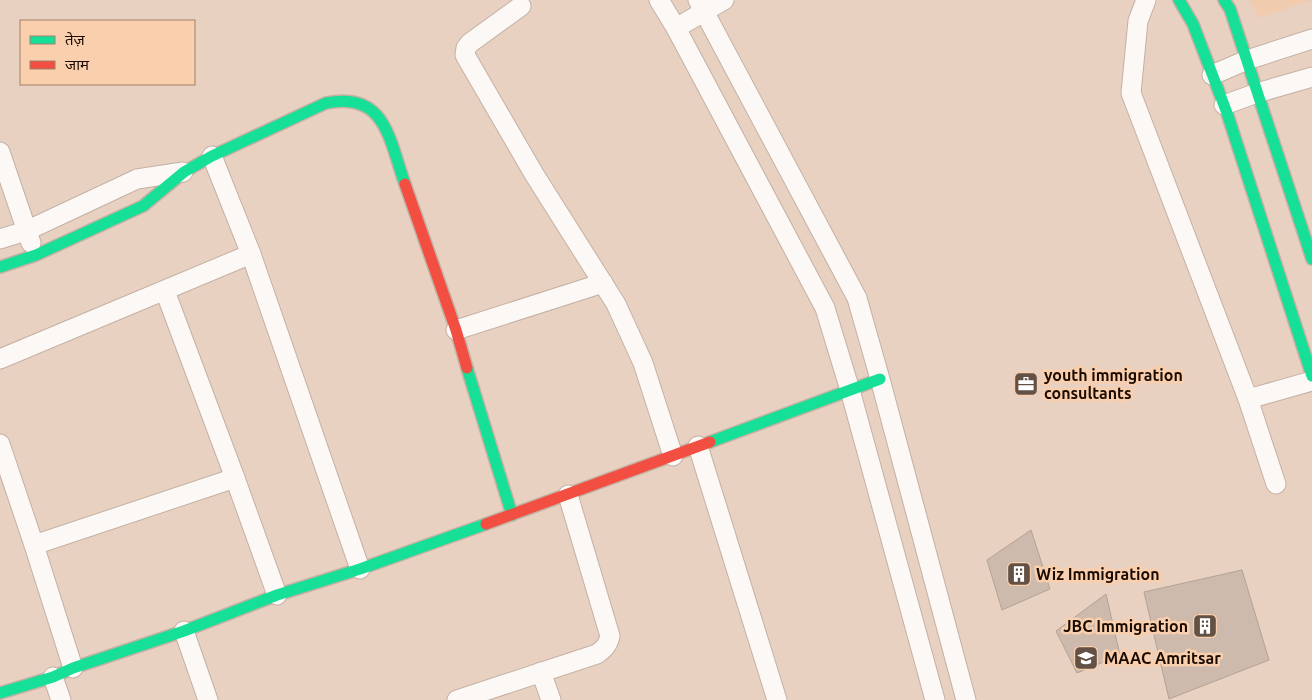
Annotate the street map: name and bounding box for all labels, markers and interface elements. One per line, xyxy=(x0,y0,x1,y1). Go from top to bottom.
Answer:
legend xyxy=(20,20,195,85)
text: तेज़ xyxy=(65,31,86,48)
text: जाम xyxy=(65,56,90,73)
place label: youth immigration consultants xyxy=(1044,366,1183,402)
office icon: youth immigration consultants xyxy=(1013,371,1039,397)
building icon: Wiz Immigration xyxy=(1006,561,1032,587)
place label: Wiz Immigration xyxy=(1036,565,1160,583)
building icon: JBC Immigration xyxy=(1192,613,1218,639)
place label: JBC Immigration xyxy=(1063,617,1188,635)
school or university icon: MAAC Amritsar xyxy=(1073,645,1099,671)
place label: MAAC Amritsar xyxy=(1104,649,1221,667)

